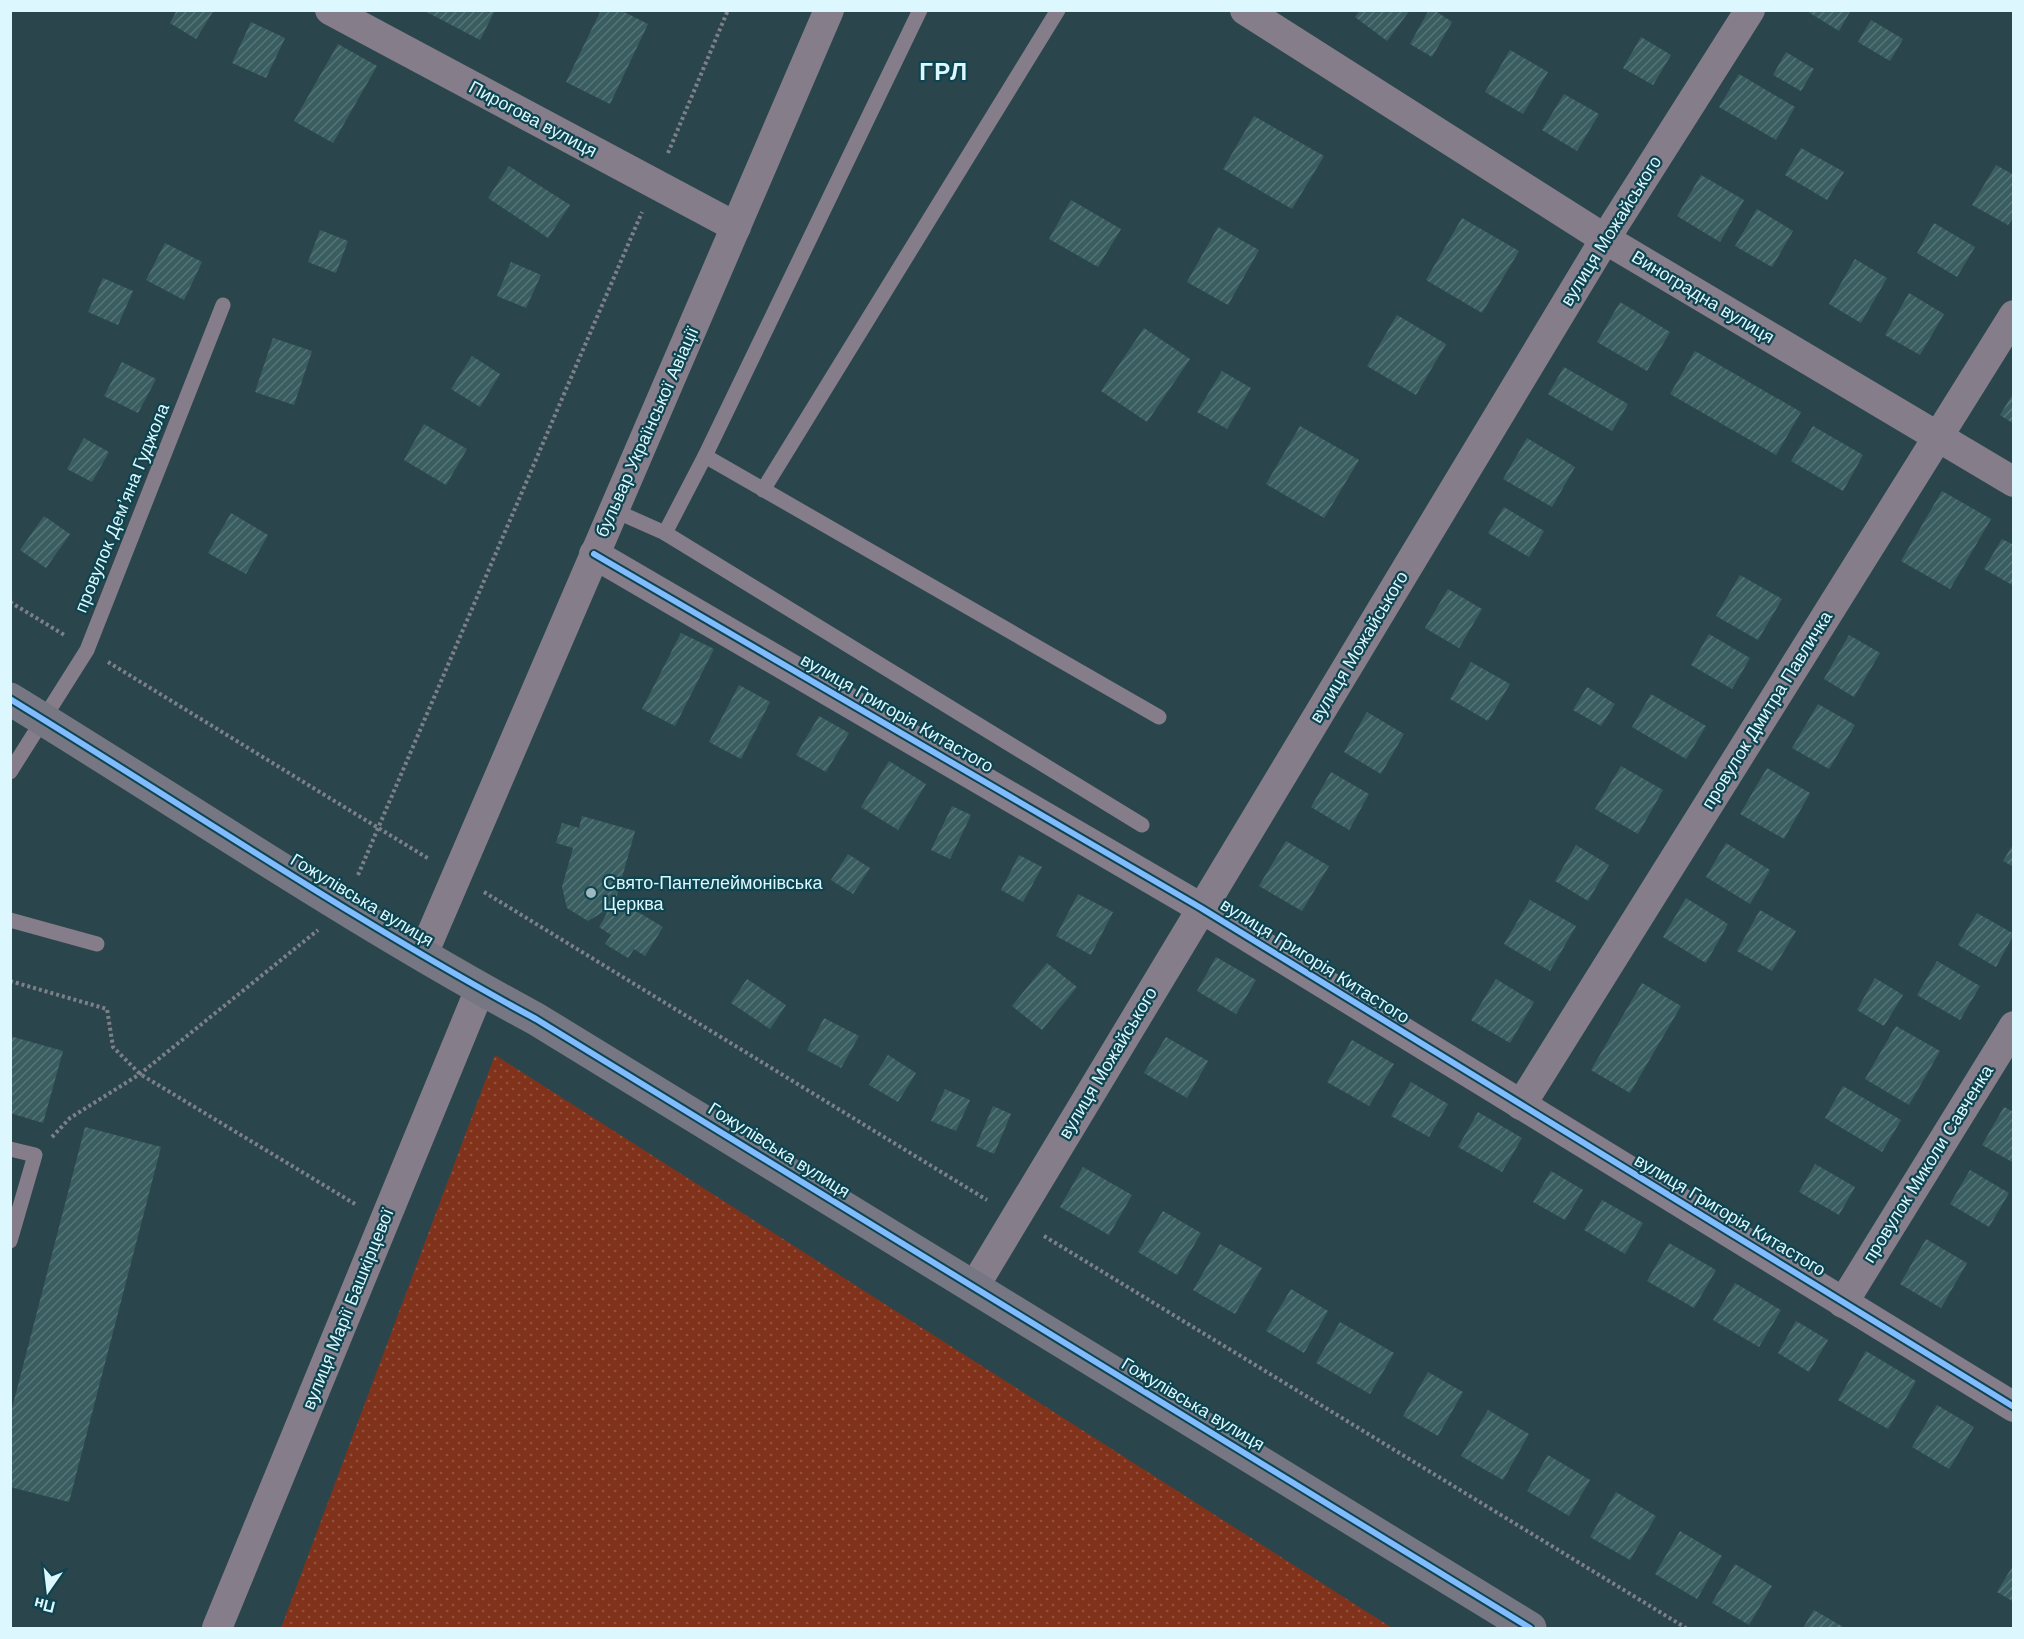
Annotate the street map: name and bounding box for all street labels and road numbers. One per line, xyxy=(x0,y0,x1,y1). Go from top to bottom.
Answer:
street label: Пирогова вулиця xyxy=(466,77,600,161)
street label: вулиця Можайського xyxy=(1557,152,1665,310)
street label: Виноградна вулиця xyxy=(1628,247,1778,347)
street label: бульвар Української Авіації xyxy=(592,324,702,540)
street label: провулок Демʼяна Гуджола xyxy=(71,399,174,616)
street label: вулиця Можайського xyxy=(1306,568,1412,726)
street label: провулок Дмитра Павличка xyxy=(1698,607,1837,813)
street label: вулиця Григорія Китастого xyxy=(797,650,997,776)
street label: Гожулівська вулиця xyxy=(287,849,437,951)
street label: вулиця Григорія Китастого xyxy=(1217,895,1413,1027)
street label: вулиця Можайського xyxy=(1055,984,1161,1142)
street label: провулок Миколи Савченка xyxy=(1859,1061,1998,1266)
street label: Гожулівська вулиця xyxy=(705,1098,853,1202)
street label: вулиця Григорія Китастого xyxy=(1631,1150,1829,1280)
street label: вулиця Марії Башкірцевої xyxy=(298,1205,398,1413)
street label: Гожулівська вулиця xyxy=(1118,1353,1268,1455)

